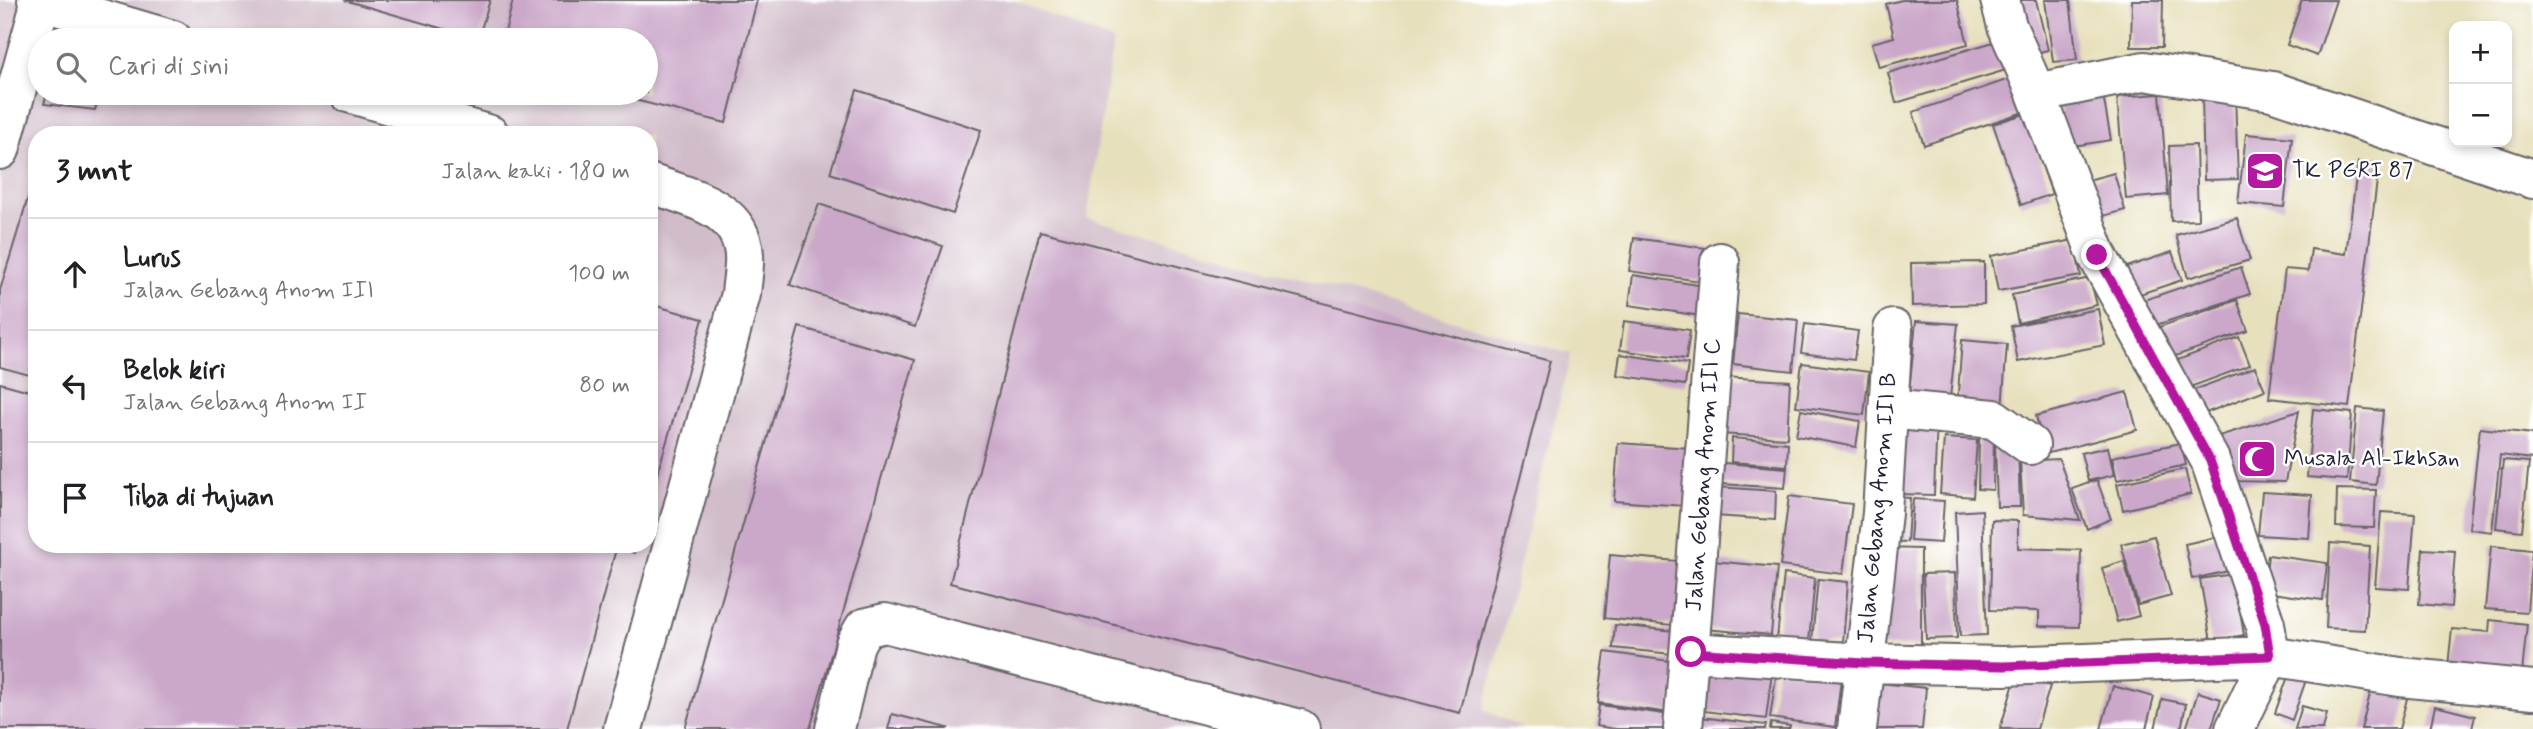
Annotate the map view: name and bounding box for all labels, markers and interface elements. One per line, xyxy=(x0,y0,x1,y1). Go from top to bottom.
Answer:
map controls xyxy=(2449,21,2512,147)
button: + xyxy=(2449,21,2512,84)
search box xyxy=(28,28,658,105)
icon: search xyxy=(52,48,90,86)
text: Cari di sini xyxy=(108,50,229,84)
button: − xyxy=(2449,84,2512,147)
school or university icon: TK PGRI 87 xyxy=(2244,150,2286,192)
text: 3 mnt xyxy=(56,152,132,191)
place label: TK PGRI 87 xyxy=(2292,156,2413,186)
text: Jalan kaki · 180 m xyxy=(441,157,630,187)
route end xyxy=(2081,239,2112,270)
text: Lurus xyxy=(123,242,181,276)
icon: ahead xyxy=(56,255,94,293)
text: 100 m xyxy=(568,259,630,289)
text: Jalan Gebang Anom III xyxy=(123,276,374,306)
street label: Jalan Gebang Anom III C xyxy=(1679,338,1729,612)
text: Belok kiri xyxy=(123,354,225,388)
icon: left xyxy=(56,367,94,405)
text: 80 m xyxy=(579,371,630,401)
street label: Jalan Gebang Anom III B xyxy=(1851,371,1905,645)
text: Jalan Gebang Anom II xyxy=(123,388,367,418)
mosque icon: Musala Al-Ikhsan xyxy=(2236,438,2278,480)
place label: Musala Al-Ikhsan xyxy=(2284,444,2460,474)
icon: arrive xyxy=(56,479,94,517)
text: Tiba di tujuan xyxy=(123,481,274,515)
route start xyxy=(1675,636,1706,667)

